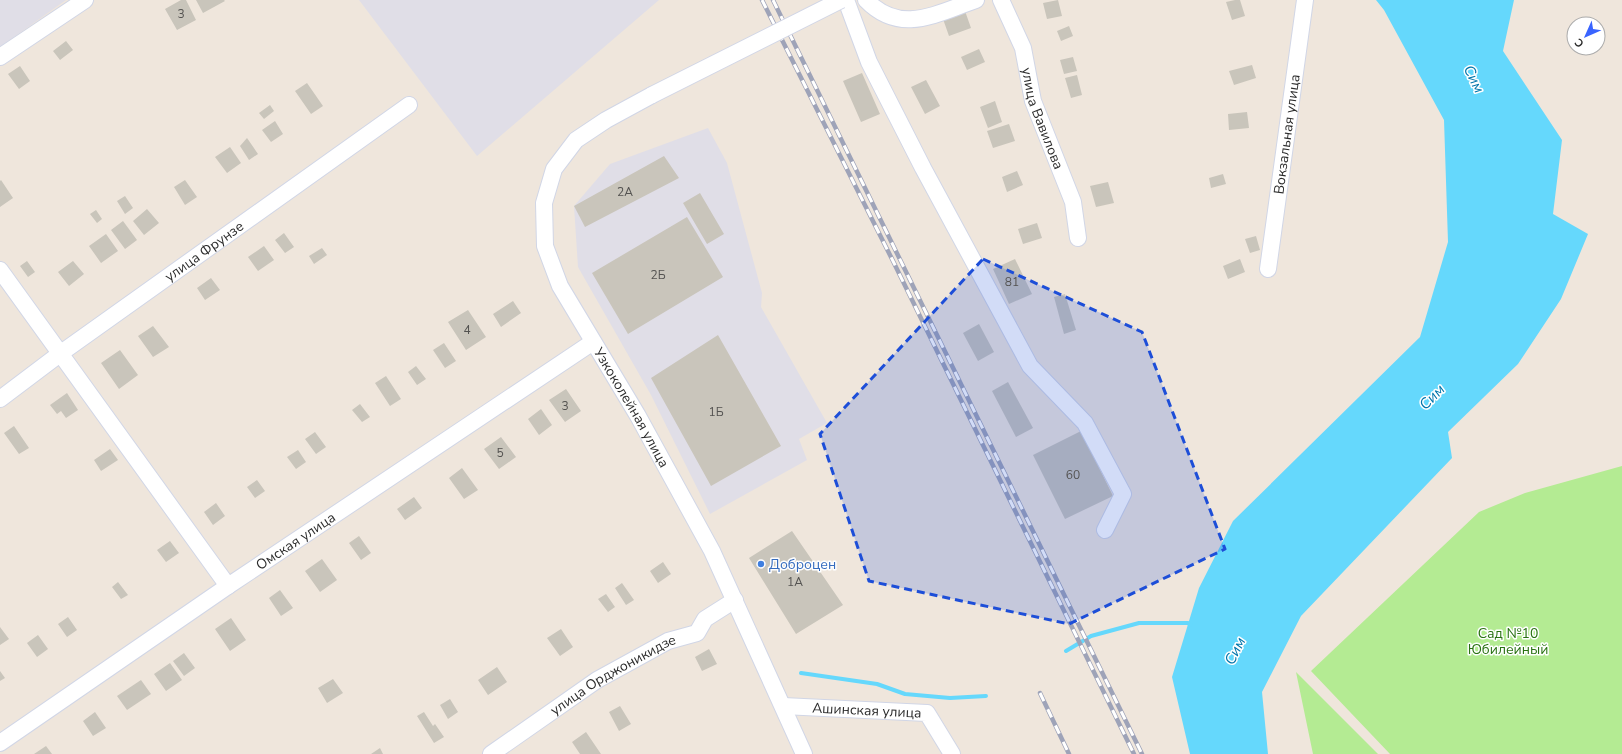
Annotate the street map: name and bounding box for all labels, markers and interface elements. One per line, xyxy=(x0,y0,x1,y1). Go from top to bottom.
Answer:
house number: 3 xyxy=(177,6,185,22)
north arrow xyxy=(1566,16,1606,56)
text: С xyxy=(1571,34,1587,51)
water label: Сим xyxy=(1459,62,1489,96)
street label: улица Вавилова xyxy=(1017,66,1068,172)
street label: Вокзальная улица xyxy=(1269,73,1305,196)
house number: 2А xyxy=(617,184,633,200)
street label: улица Фрунзе xyxy=(161,217,248,286)
house number: 2Б xyxy=(650,267,666,283)
house number: 81 xyxy=(1005,274,1019,290)
house number: 4 xyxy=(463,322,471,338)
street label: Узкоколейная улица xyxy=(589,343,673,471)
water label: Сим xyxy=(1415,380,1449,414)
house number: 3 xyxy=(561,398,569,414)
house number: 1Б xyxy=(708,404,724,420)
house number: 5 xyxy=(496,445,504,461)
house number: 60 xyxy=(1066,467,1080,483)
street label: Омская улица xyxy=(252,508,339,575)
place label: Доброцен xyxy=(769,555,836,574)
marker: Доброцен xyxy=(756,559,766,569)
house number: 1А xyxy=(787,574,803,590)
park label: Сад №10 Юбилейный xyxy=(1468,624,1548,659)
street label: улица Орджоникидзе xyxy=(547,630,678,720)
water label: Сим xyxy=(1220,634,1250,668)
street label: Ашинская улица xyxy=(812,698,922,723)

